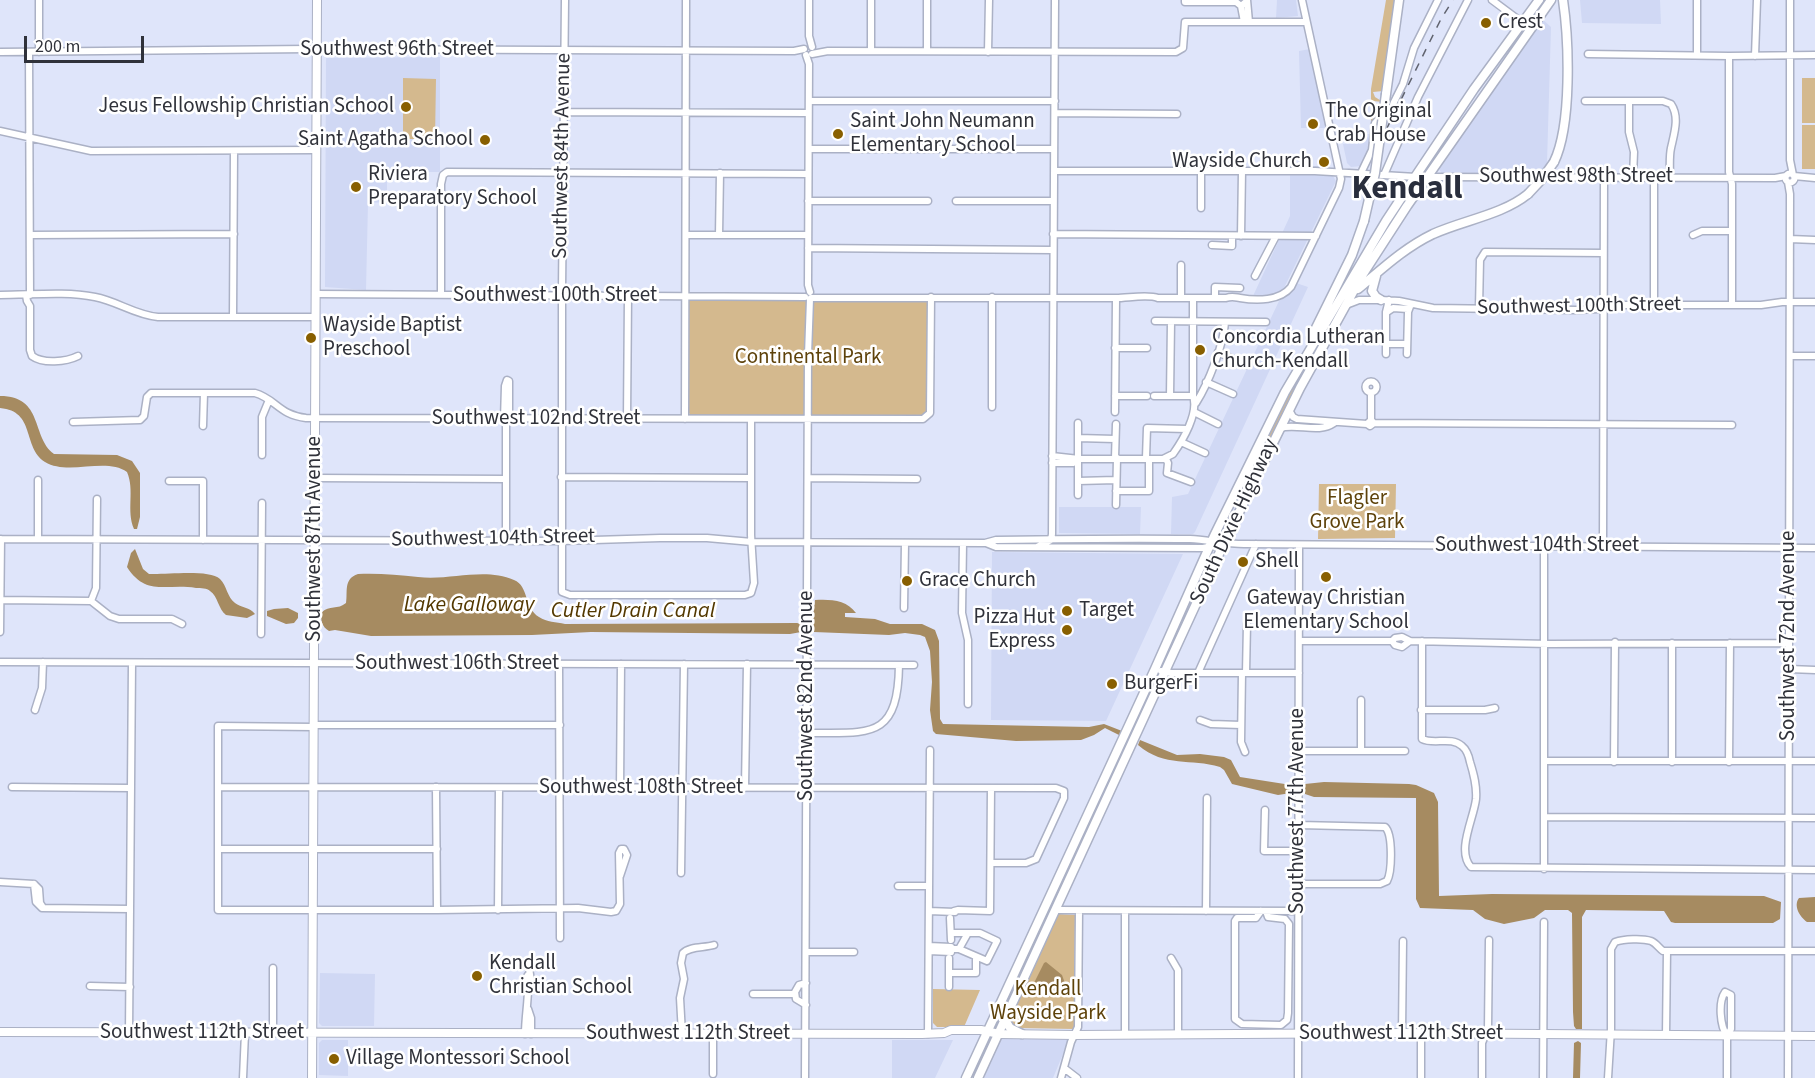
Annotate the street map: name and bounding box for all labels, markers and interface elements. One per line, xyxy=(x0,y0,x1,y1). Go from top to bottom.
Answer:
place label: Crest xyxy=(1498,10,1543,36)
marker: Crest xyxy=(1479,16,1493,30)
scale bar xyxy=(27,24,147,62)
text: 200 m xyxy=(35,34,80,59)
street label: Southwest 96th Street xyxy=(300,37,494,63)
street label: Southwest 84th Avenue xyxy=(549,53,577,259)
place label: Jesus Fellowship Christian School xyxy=(98,94,394,120)
place label: The Original Crab House xyxy=(1325,99,1432,149)
marker: Jesus Fellowship Christian School xyxy=(399,100,413,114)
place label: Saint John Neumann Elementary School xyxy=(850,109,1035,159)
marker: The Original Crab House xyxy=(1306,117,1320,131)
place label: Saint Agatha School xyxy=(298,127,473,153)
marker: Saint John Neumann Elementary School xyxy=(831,127,845,141)
marker: Saint Agatha School xyxy=(478,133,492,147)
place label: Wayside Church xyxy=(1172,149,1312,175)
marker: Wayside Church xyxy=(1317,155,1331,169)
place label: Riviera Preparatory School xyxy=(368,162,537,212)
street label: Southwest 98th Street xyxy=(1479,164,1673,190)
district label: Kendall xyxy=(1352,171,1462,211)
marker: Riviera Preparatory School xyxy=(349,180,363,194)
street label: Southwest 100th Street xyxy=(453,283,657,309)
street label: Southwest 100th Street xyxy=(1477,293,1681,321)
place label: Wayside Baptist Preschool xyxy=(323,313,462,363)
place label: Concordia Lutheran Church-Kendall xyxy=(1212,325,1385,375)
marker: Wayside Baptist Preschool xyxy=(304,331,318,345)
marker: Concordia Lutheran Church-Kendall xyxy=(1193,343,1207,357)
park label: Continental Park xyxy=(735,345,881,371)
street label: Southwest 102nd Street xyxy=(432,406,640,432)
street label: South Dixie Highway xyxy=(1186,435,1284,609)
street label: Southwest 87th Avenue xyxy=(302,436,328,642)
park label: Flagler Grove Park xyxy=(1310,486,1404,536)
street label: Southwest 104th Street xyxy=(391,525,595,553)
street label: Southwest 72nd Avenue xyxy=(1776,531,1802,741)
street label: Southwest 104th Street xyxy=(1435,533,1639,559)
place label: Shell xyxy=(1255,549,1299,575)
marker: Shell xyxy=(1236,555,1250,569)
place label: Grace Church xyxy=(919,568,1036,594)
marker: Gateway Christian Elementary School xyxy=(1319,570,1333,584)
marker: Grace Church xyxy=(900,574,914,588)
place label: Gateway Christian Elementary School xyxy=(1243,586,1409,636)
street label: Southwest 82nd Avenue xyxy=(794,591,820,801)
water label: Lake Galloway xyxy=(404,593,534,619)
place label: Target xyxy=(1079,598,1134,624)
water label: Cutler Drain Canal xyxy=(551,599,715,625)
marker: Target xyxy=(1060,604,1074,618)
place label: Pizza Hut Express xyxy=(974,605,1055,655)
marker: Pizza Hut Express xyxy=(1060,623,1074,637)
street label: Southwest 106th Street xyxy=(355,651,559,677)
place label: BurgerFi xyxy=(1124,671,1198,697)
marker: BurgerFi xyxy=(1105,677,1119,691)
street label: Southwest 77th Avenue xyxy=(1285,708,1311,914)
street label: Southwest 108th Street xyxy=(539,775,743,801)
place label: Kendall Christian School xyxy=(489,951,632,1001)
marker: Kendall Christian School xyxy=(470,969,484,983)
park label: Kendall Wayside Park xyxy=(990,977,1106,1027)
street label: Southwest 112th Street xyxy=(100,1020,304,1046)
street label: Southwest 112th Street xyxy=(586,1021,790,1047)
street label: Southwest 112th Street xyxy=(1299,1021,1503,1047)
place label: Village Montessori School xyxy=(346,1046,570,1072)
marker: Village Montessori School xyxy=(327,1052,341,1066)

